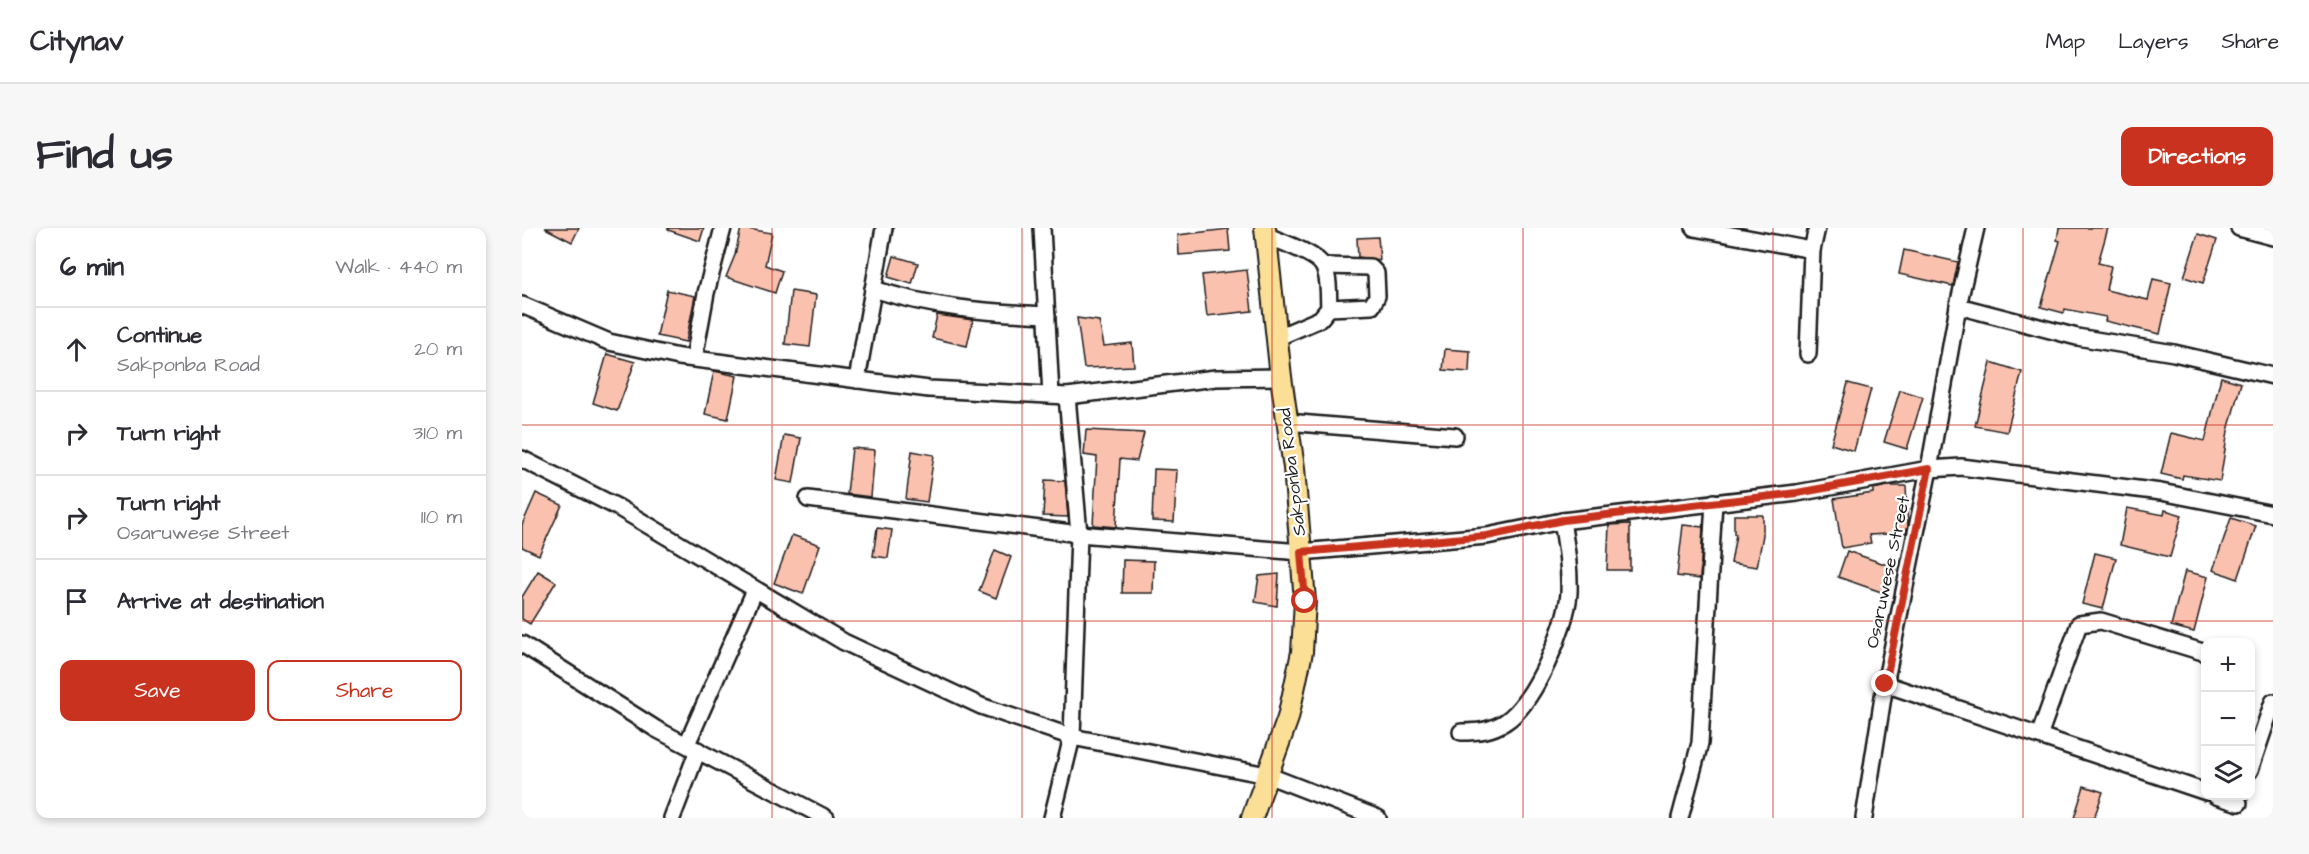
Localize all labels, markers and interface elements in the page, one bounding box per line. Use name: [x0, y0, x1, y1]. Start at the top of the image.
text: Citynav: [30, 22, 124, 61]
text: Map: [2045, 27, 2085, 56]
text: Layers: [2118, 27, 2188, 56]
text: Share: [2221, 27, 2279, 56]
text: Find us: [36, 127, 173, 185]
button: Directions: [2121, 127, 2273, 186]
text: 6 min: [60, 249, 124, 285]
text: Walk · 440 m: [335, 253, 462, 281]
text: Continue: [117, 320, 202, 351]
icon: ahead: [60, 333, 93, 366]
text: 20 m: [414, 335, 462, 363]
text: Sakponba Road: [117, 351, 260, 379]
street label: Sakponba Road: [1272, 407, 1312, 537]
icon: right: [60, 417, 93, 450]
text: Turn right: [117, 418, 220, 449]
text: 310 m: [413, 419, 462, 447]
text: Turn right: [117, 488, 220, 519]
street label: Osaruwese Street: [1860, 493, 1917, 650]
icon: right: [60, 501, 93, 534]
text: 110 m: [421, 503, 462, 531]
text: Osaruwese Street: [117, 519, 289, 547]
icon: arrive: [60, 585, 93, 618]
text: Arrive at destination: [117, 586, 324, 617]
route start: [1291, 587, 1317, 613]
map controls: [2201, 638, 2255, 800]
button: +: [2201, 638, 2255, 692]
button: Save: [60, 660, 255, 721]
button: Share: [267, 660, 462, 721]
route end: [1871, 670, 1897, 696]
button: −: [2201, 692, 2255, 746]
button: layers: [2201, 746, 2255, 800]

